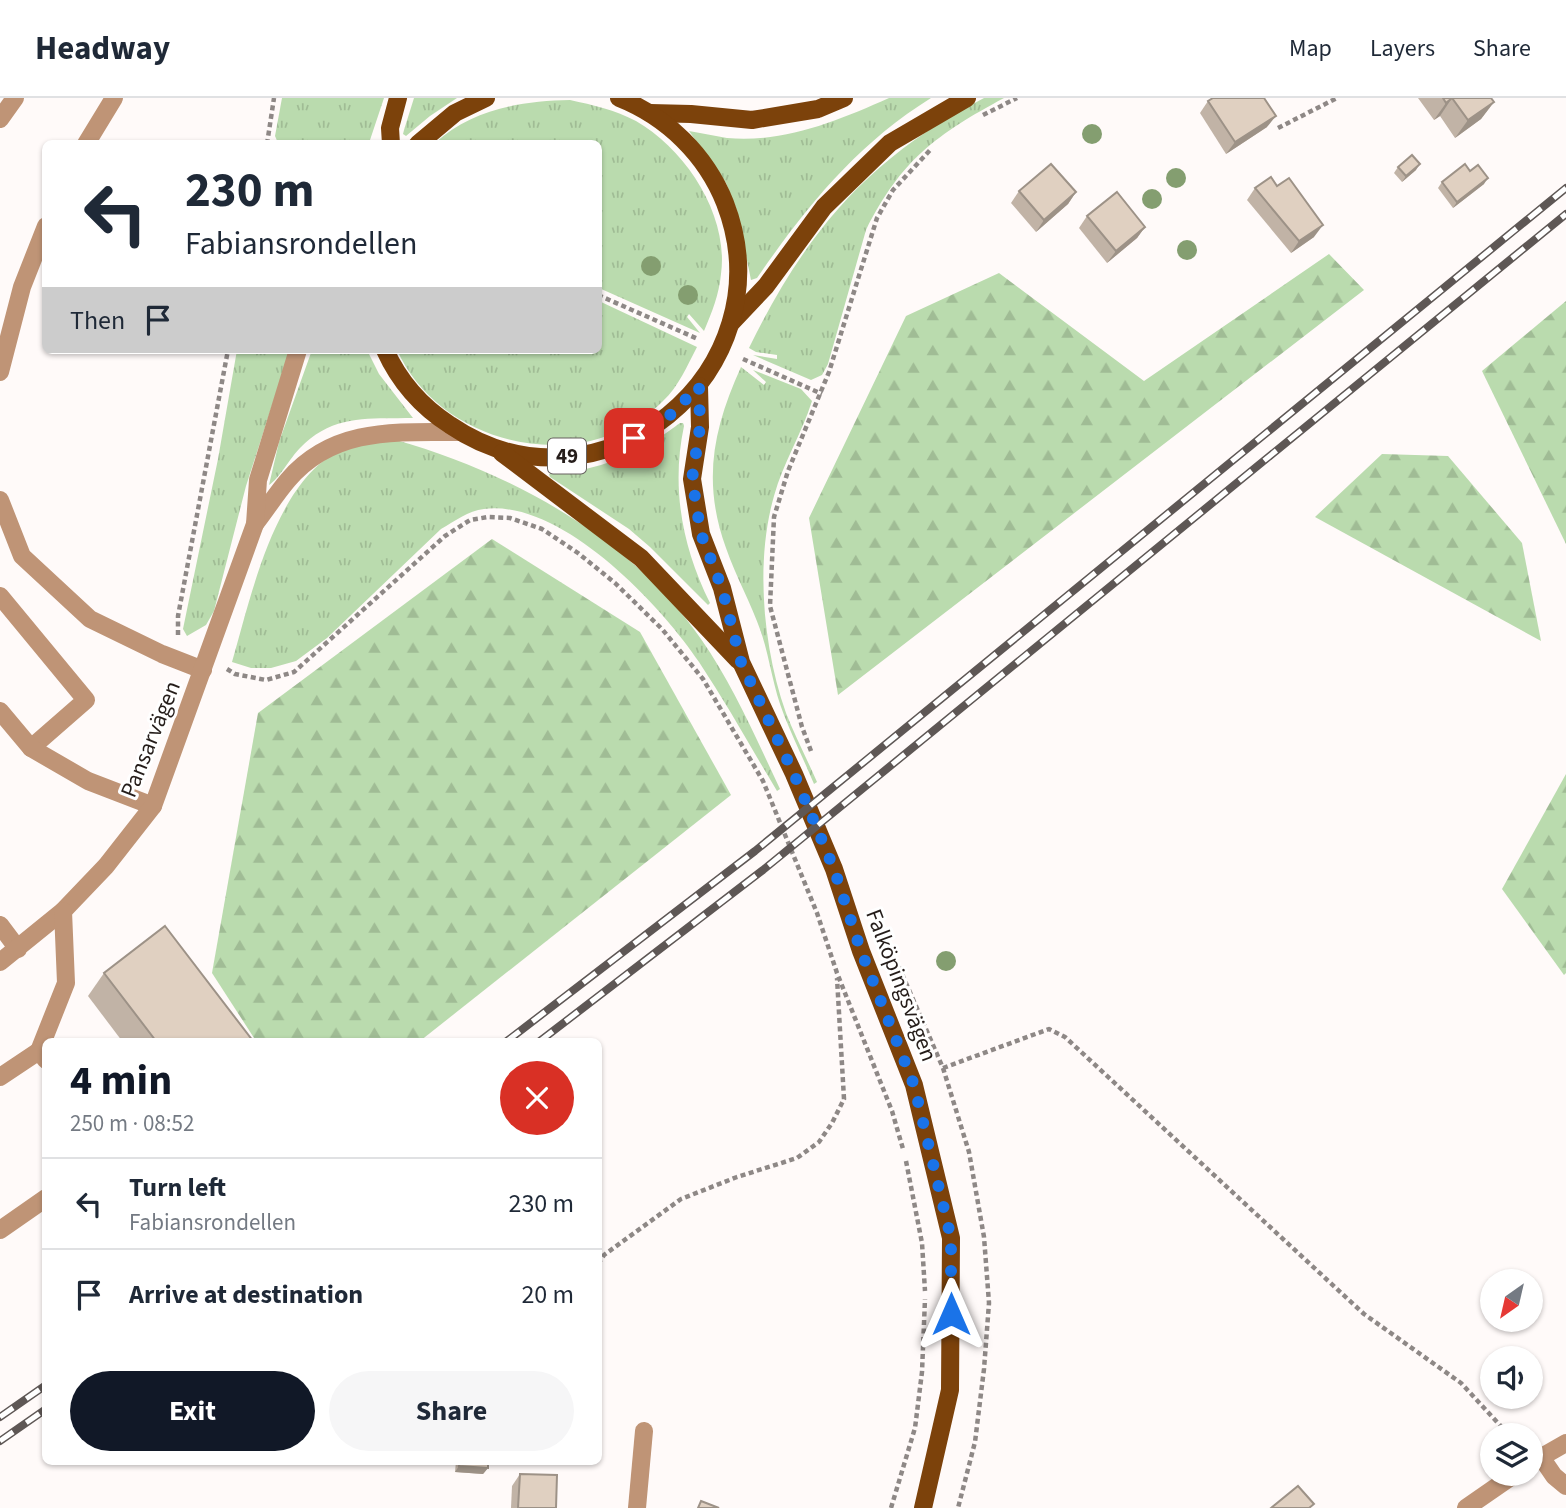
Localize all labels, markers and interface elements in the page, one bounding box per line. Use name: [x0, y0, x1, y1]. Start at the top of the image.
text: Headway: [35, 25, 170, 72]
text: Map: [1289, 31, 1332, 66]
text: Layers: [1370, 31, 1435, 66]
text: Share: [1473, 31, 1531, 66]
text: 230 m: [185, 156, 314, 226]
icon: left: [70, 168, 161, 259]
text: Fabiansrondellen: [185, 221, 417, 267]
icon: arrive: [139, 301, 177, 339]
text: Then: [70, 302, 125, 339]
pin: [604, 408, 664, 468]
icon: arrive: [615, 419, 653, 457]
road number: 49: [548, 438, 586, 474]
street label: Pansarvägen: [112, 676, 189, 802]
street label: Falköpingsvägen: [857, 904, 946, 1066]
text: 4 min: [70, 1051, 172, 1111]
button: close: [500, 1061, 574, 1135]
text: 250 m · 08:52: [70, 1107, 194, 1140]
text: Turn left: [129, 1169, 226, 1206]
icon: left: [70, 1185, 108, 1223]
text: 230 m: [508, 1185, 574, 1222]
text: Fabiansrondellen: [129, 1206, 296, 1239]
north arrow: [1480, 1269, 1544, 1332]
map controls: [1480, 1269, 1543, 1486]
icon: arrive: [70, 1276, 108, 1314]
text: Arrive at destination: [129, 1276, 363, 1313]
text: 20 m: [521, 1276, 574, 1313]
position arrow: [914, 1277, 988, 1351]
button: sound: [1480, 1346, 1543, 1409]
button: Exit: [70, 1371, 315, 1451]
button: Share: [329, 1371, 574, 1451]
button: layers: [1480, 1423, 1543, 1486]

